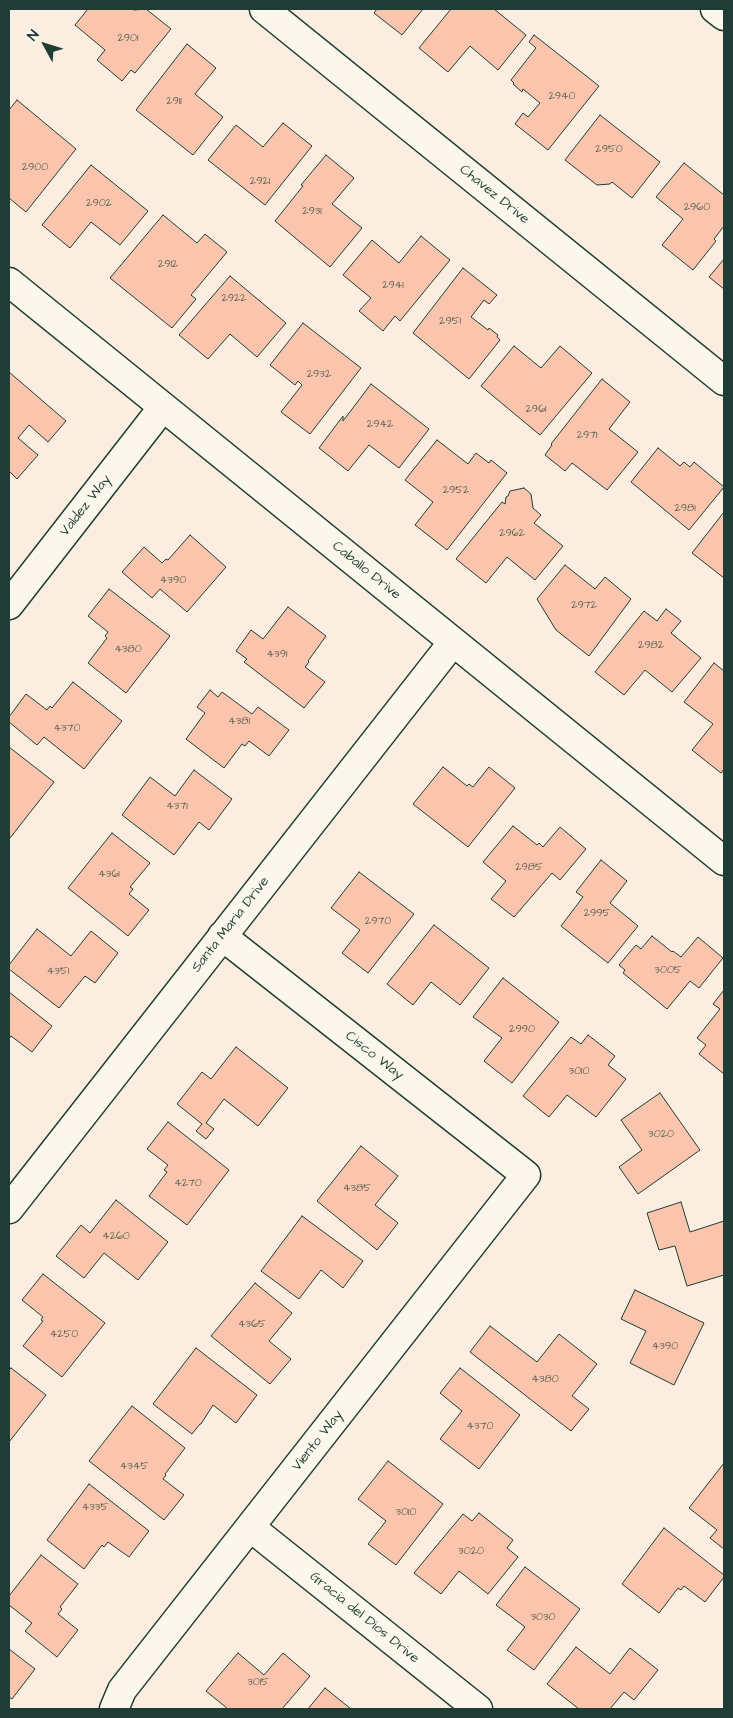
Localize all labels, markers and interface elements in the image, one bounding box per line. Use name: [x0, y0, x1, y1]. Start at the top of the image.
north arrow: [20, 20, 70, 70]
text: N: [23, 26, 44, 45]
house number: 2901: [118, 32, 138, 46]
house number: 2940: [549, 90, 575, 104]
house number: 2911: [166, 95, 182, 109]
house number: 2950: [595, 143, 623, 157]
house number: 2900: [22, 161, 48, 175]
street label: Chavez Drive: [456, 162, 532, 228]
house number: 2921: [250, 175, 270, 189]
house number: 2902: [86, 197, 112, 211]
house number: 2960: [684, 201, 710, 215]
house number: 2931: [302, 205, 322, 219]
house number: 2912: [158, 258, 178, 272]
house number: 2941: [382, 279, 404, 293]
house number: 2922: [221, 292, 247, 306]
house number: 2951: [439, 315, 461, 329]
house number: 2932: [307, 368, 331, 382]
house number: 2961: [526, 403, 546, 417]
house number: 2942: [367, 418, 393, 432]
house number: 2971: [577, 429, 597, 443]
street label: Valdez Way: [57, 472, 115, 540]
house number: 2952: [443, 484, 469, 498]
house number: 2981: [674, 502, 696, 516]
house number: 2962: [499, 527, 525, 541]
street label: Caballo Drive: [328, 538, 404, 604]
house number: 4390: [160, 574, 186, 588]
house number: 2972: [571, 599, 597, 613]
house number: 2982: [638, 639, 664, 653]
house number: 4380: [114, 643, 142, 657]
house number: 4391: [267, 648, 287, 662]
house number: 4381: [228, 715, 250, 729]
house number: 4370: [54, 722, 80, 736]
house number: 4371: [166, 800, 188, 814]
house number: 2985: [515, 861, 543, 875]
house number: 4361: [98, 868, 120, 882]
street label: Santa Maria Drive: [189, 874, 273, 976]
house number: 2995: [584, 907, 610, 921]
house number: 2970: [365, 915, 391, 929]
house number: 3005: [654, 964, 682, 978]
house number: 4351: [47, 965, 69, 979]
house number: 2990: [509, 1023, 535, 1037]
street label: Cisco Way: [341, 1028, 407, 1084]
house number: 3010: [569, 1065, 589, 1079]
house number: 3020: [648, 1128, 674, 1142]
house number: 4270: [174, 1177, 202, 1191]
house number: 4385: [343, 1182, 371, 1196]
house number: 4260: [102, 1230, 130, 1244]
house number: 4365: [238, 1318, 266, 1332]
house number: 4250: [50, 1328, 78, 1342]
house number: 4390: [652, 1340, 678, 1354]
house number: 4380: [531, 1373, 559, 1387]
street label: Viento Way: [289, 1407, 347, 1475]
house number: 4370: [467, 1420, 493, 1434]
house number: 4345: [120, 1460, 148, 1474]
house number: 4335: [82, 1501, 108, 1515]
house number: 3010: [396, 1506, 416, 1520]
house number: 3020: [458, 1545, 484, 1559]
street label: Gracia del Dios Drive: [306, 1569, 422, 1667]
house number: 3030: [530, 1611, 556, 1625]
house number: 3015: [247, 1676, 269, 1690]

